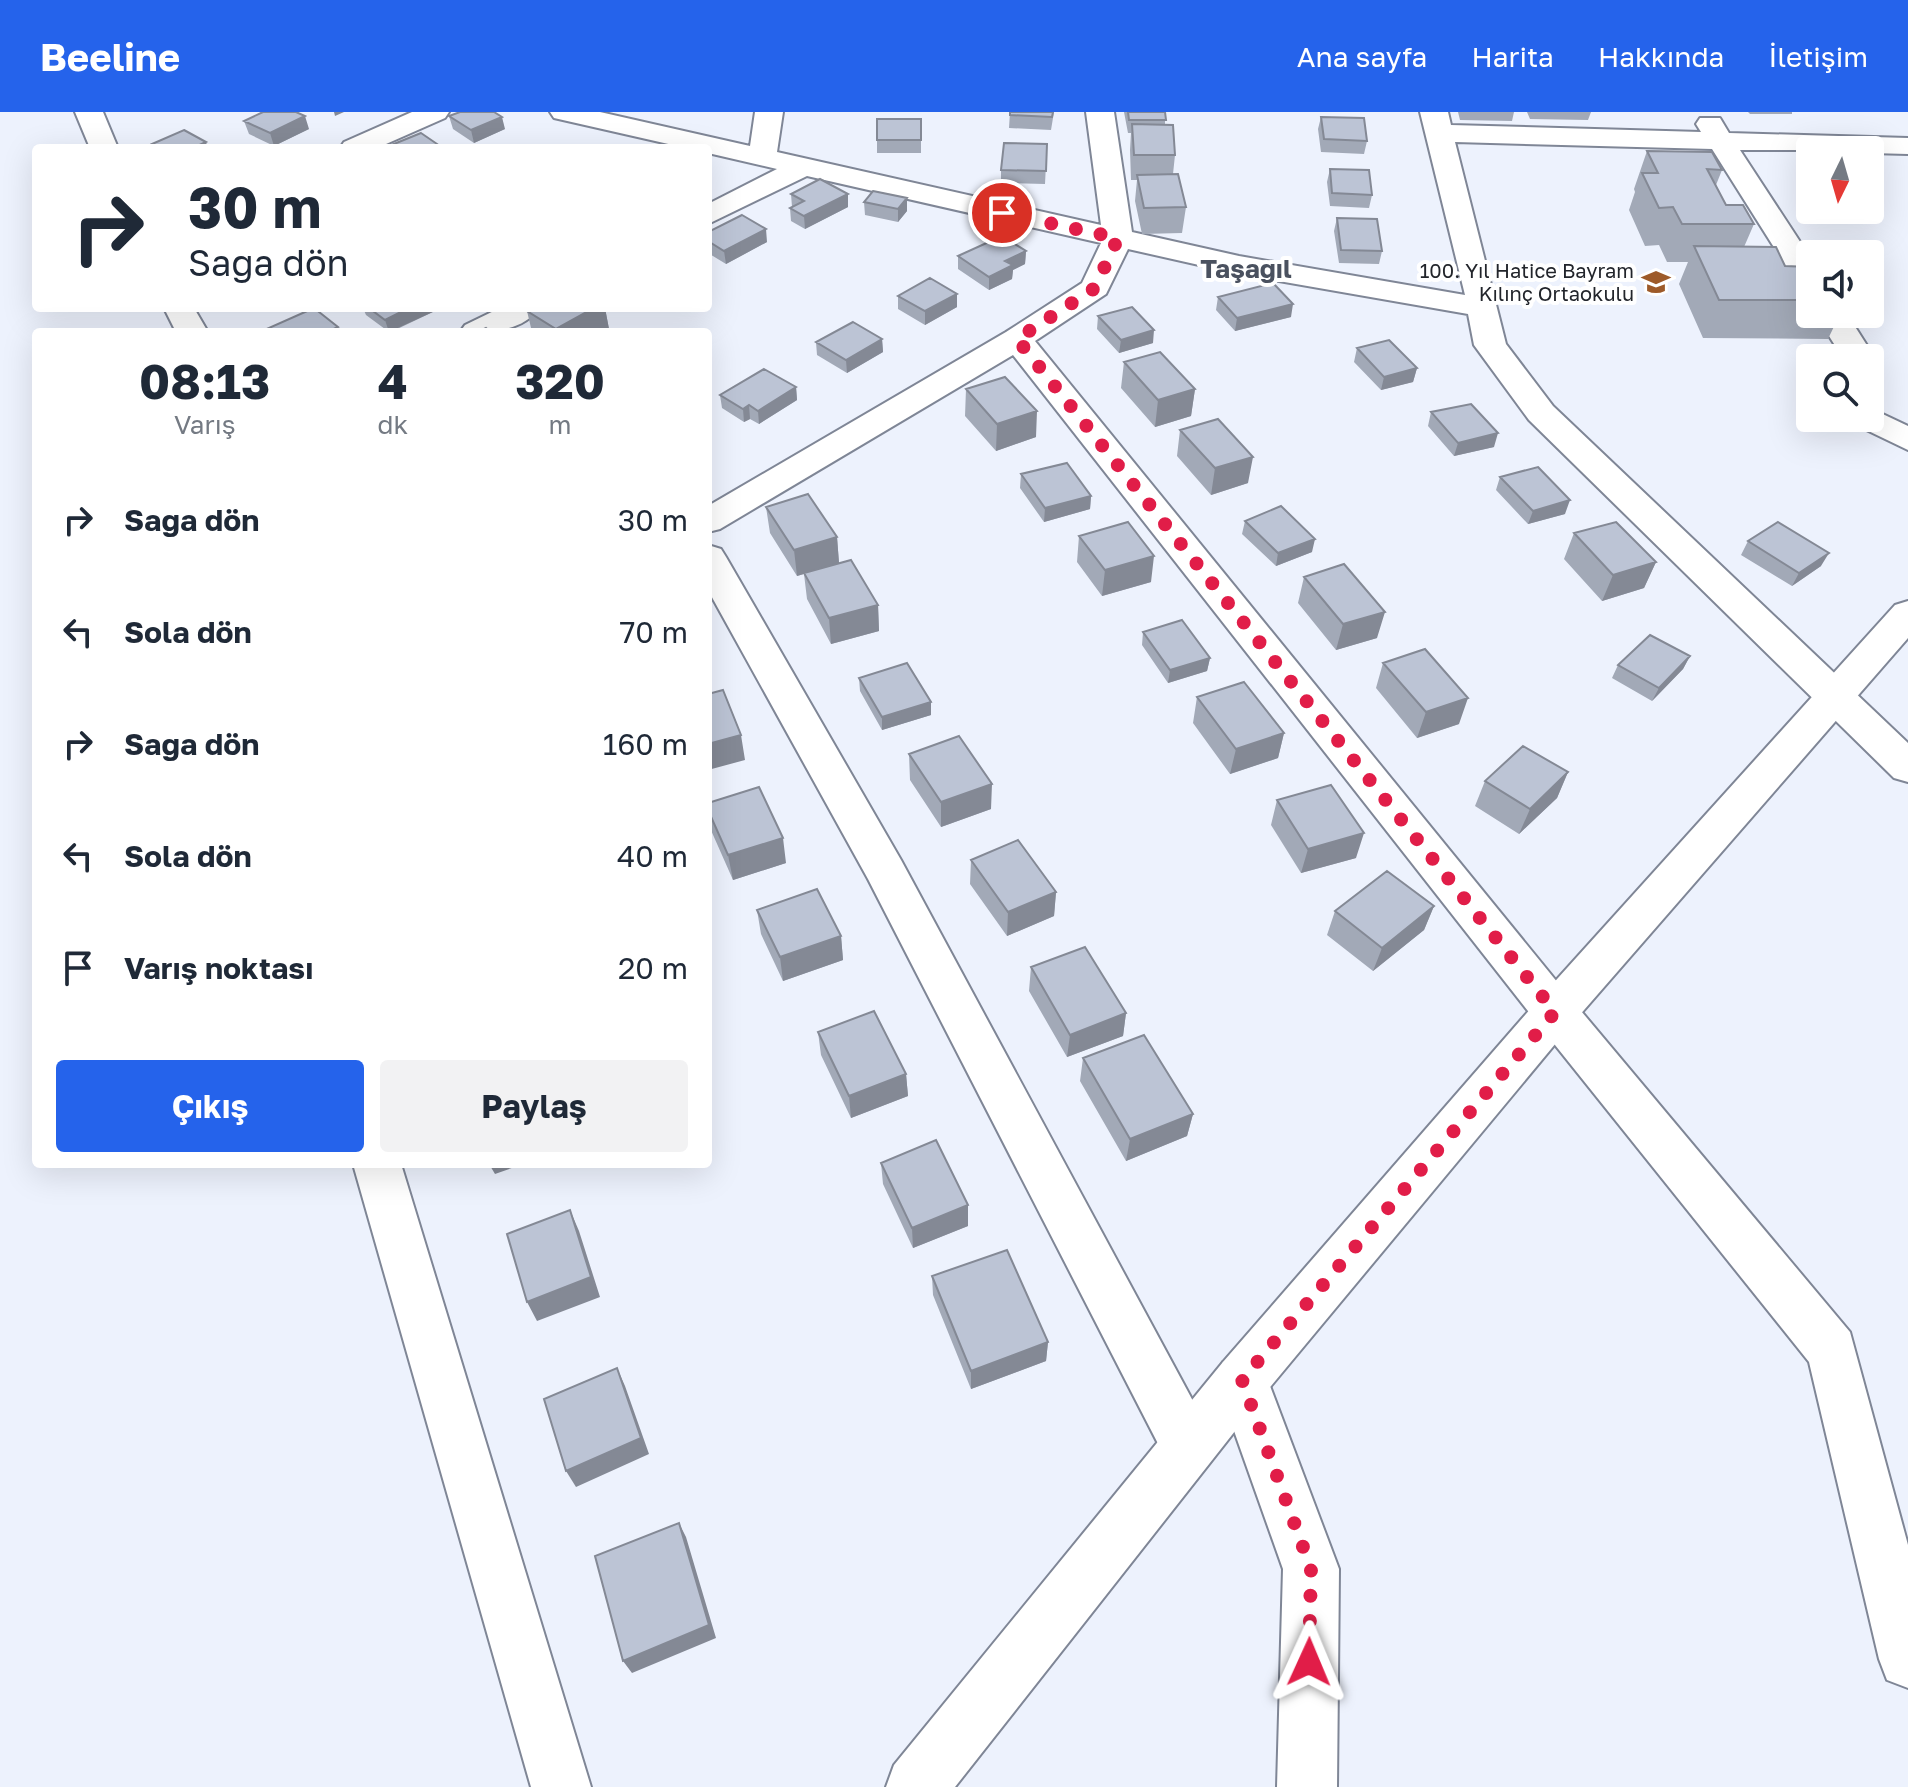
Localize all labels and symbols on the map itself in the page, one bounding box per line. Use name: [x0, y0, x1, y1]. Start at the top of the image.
north arrow: [1796, 136, 1884, 224]
pin: [968, 179, 1036, 247]
district label: Taşağıl: [1200, 253, 1292, 284]
place label: 100. Yıl Hatice Bayram Kılınç Ortaokulu: [1420, 258, 1634, 305]
school or university icon: 100. Yıl Hatice Bayram Kılınç Ortaokulu: [1641, 267, 1671, 297]
position arrow: [1267, 1620, 1351, 1704]

